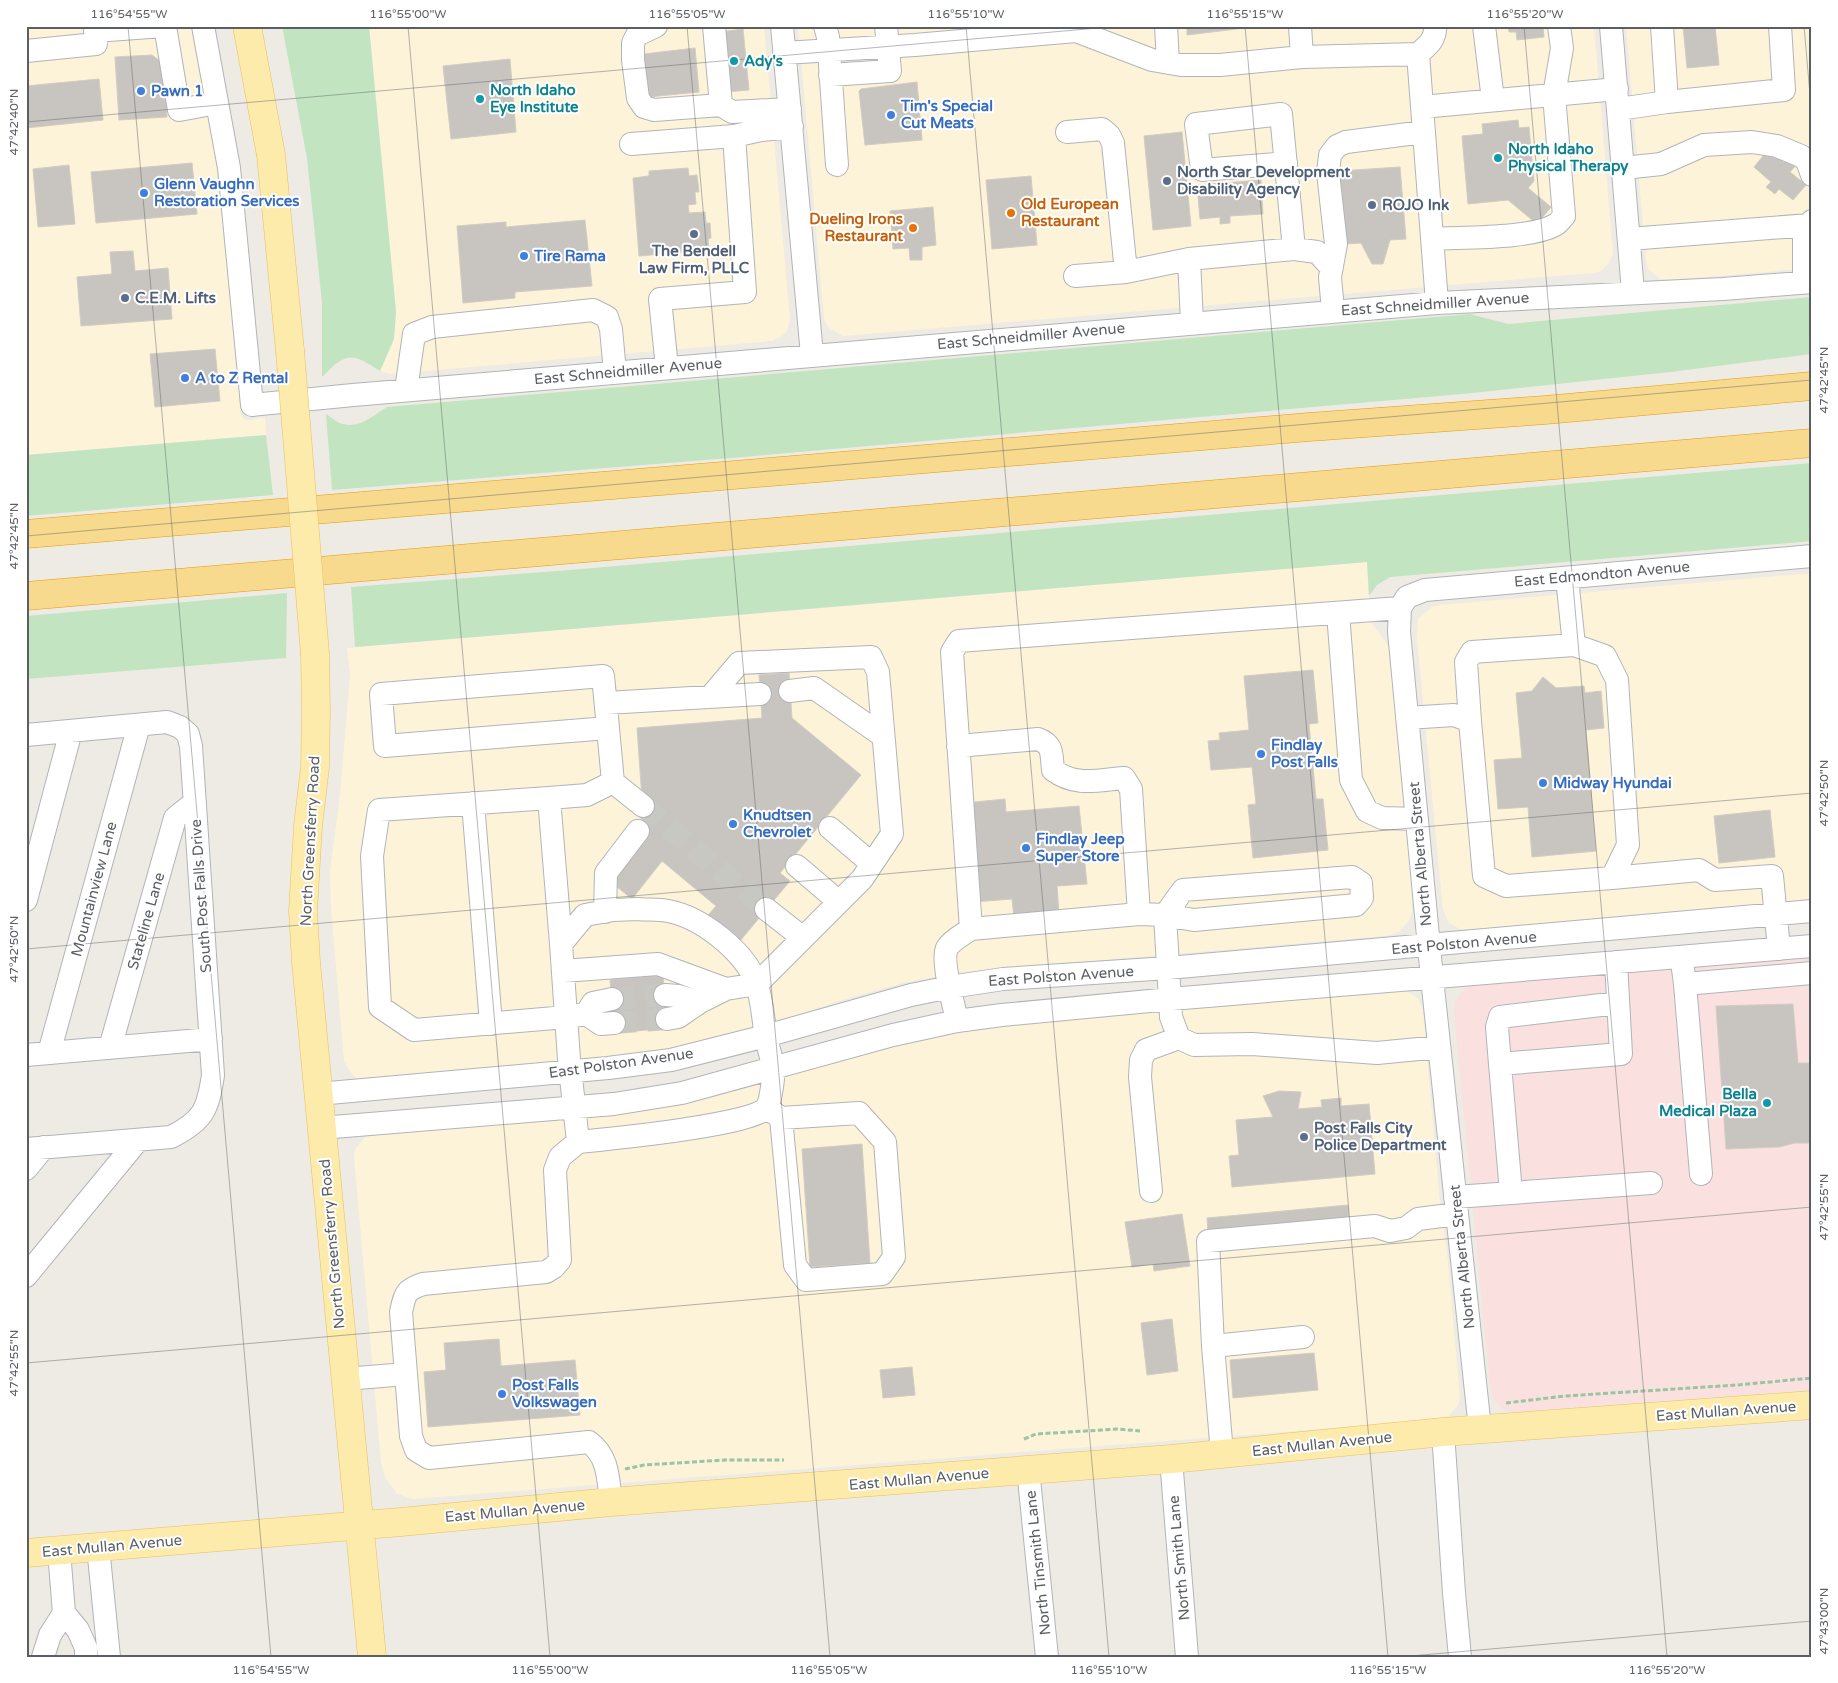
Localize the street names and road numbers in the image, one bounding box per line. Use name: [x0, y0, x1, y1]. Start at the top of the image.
street label: East Schneidmiller Avenue: [1340, 288, 1530, 320]
street label: East Schneidmiller Avenue: [936, 319, 1126, 353]
street label: East Schneidmiller Avenue: [533, 354, 723, 388]
street label: East Edmondton Avenue: [1513, 557, 1691, 591]
street label: North Greensferry Road: [297, 755, 323, 927]
street label: North Alberta Street: [1405, 781, 1435, 927]
street label: South Post Falls Drive: [187, 819, 215, 973]
street label: Mountainview Lane: [67, 820, 121, 958]
street label: Stateline Lane: [123, 870, 169, 972]
street label: East Polston Avenue: [1390, 928, 1538, 958]
street label: East Polston Avenue: [988, 962, 1134, 990]
street label: East Polston Avenue: [547, 1044, 695, 1082]
street label: North Greensferry Road: [316, 1158, 348, 1330]
street label: North Alberta Street: [1445, 1184, 1479, 1330]
street label: East Mullan Avenue: [1655, 1397, 1797, 1425]
street label: East Mullan Avenue: [1251, 1428, 1393, 1460]
street label: East Mullan Avenue: [848, 1464, 990, 1494]
street label: North Tinsmith Lane: [1021, 1490, 1055, 1636]
street label: North Smith Lane: [1165, 1495, 1193, 1621]
street label: East Mullan Avenue: [444, 1496, 586, 1526]
street label: East Mullan Avenue: [41, 1531, 183, 1561]

